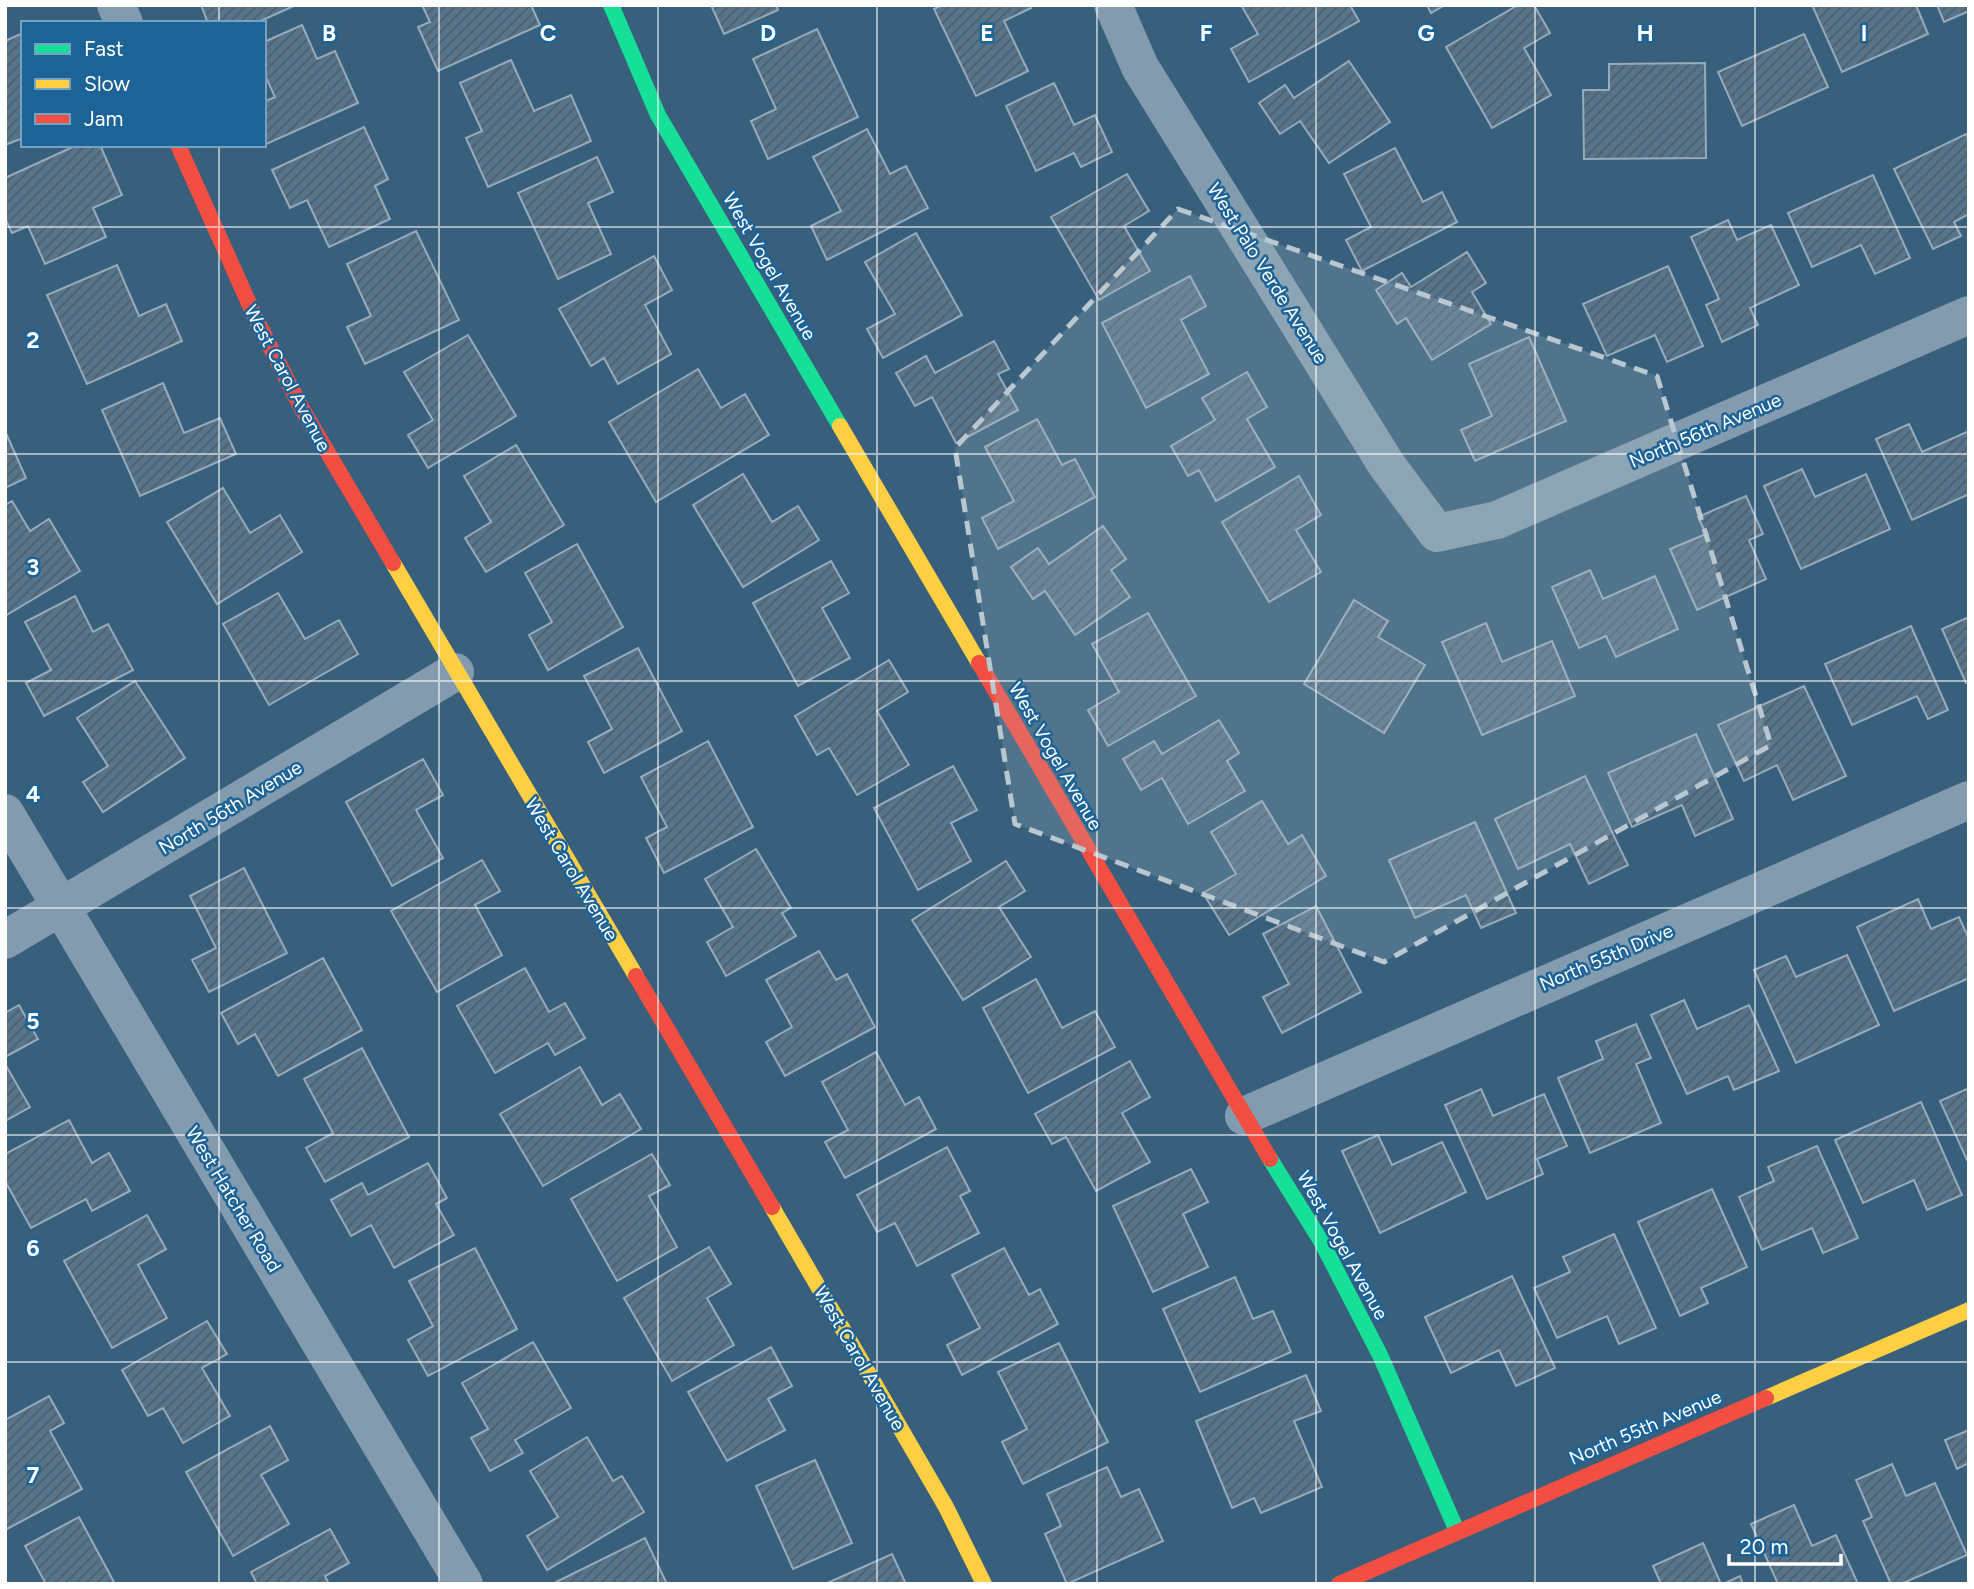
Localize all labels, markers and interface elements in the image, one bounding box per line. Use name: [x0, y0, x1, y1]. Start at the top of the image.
text: B: [322, 19, 336, 47]
text: C: [540, 19, 557, 47]
text: D: [760, 19, 776, 47]
text: E: [980, 19, 994, 47]
text: F: [1200, 19, 1213, 47]
text: G: [1417, 19, 1435, 47]
text: H: [1636, 19, 1654, 47]
text: I: [1861, 19, 1867, 47]
legend: [21, 21, 266, 147]
text: Fast: [84, 36, 124, 61]
text: Slow: [84, 71, 130, 96]
text: Jam: [84, 106, 123, 131]
street label: West Palo Verde Avenue: [1203, 179, 1333, 368]
street label: West Vogel Avenue: [718, 188, 821, 344]
street label: West Carol Avenue: [239, 301, 336, 455]
text: 2: [26, 326, 40, 354]
street label: North 56th Avenue: [1626, 388, 1785, 473]
text: 3: [27, 553, 39, 581]
street label: West Vogel Avenue: [1004, 678, 1107, 834]
street label: North 56th Avenue: [154, 756, 306, 859]
text: 4: [26, 780, 40, 808]
street label: West Carol Avenue: [520, 794, 623, 945]
street label: North 55th Drive: [1536, 919, 1676, 996]
text: 5: [26, 1007, 40, 1035]
street label: West Hatcher Road: [181, 1122, 286, 1276]
street label: West Vogel Avenue: [1292, 1167, 1393, 1324]
text: 6: [26, 1234, 40, 1262]
street label: West Carol Avenue: [809, 1282, 910, 1434]
street label: North 55th Avenue: [1566, 1385, 1725, 1470]
text: 7: [27, 1461, 40, 1489]
scale bar: [1729, 1522, 1841, 1566]
text: 20 m: [1740, 1534, 1788, 1559]

